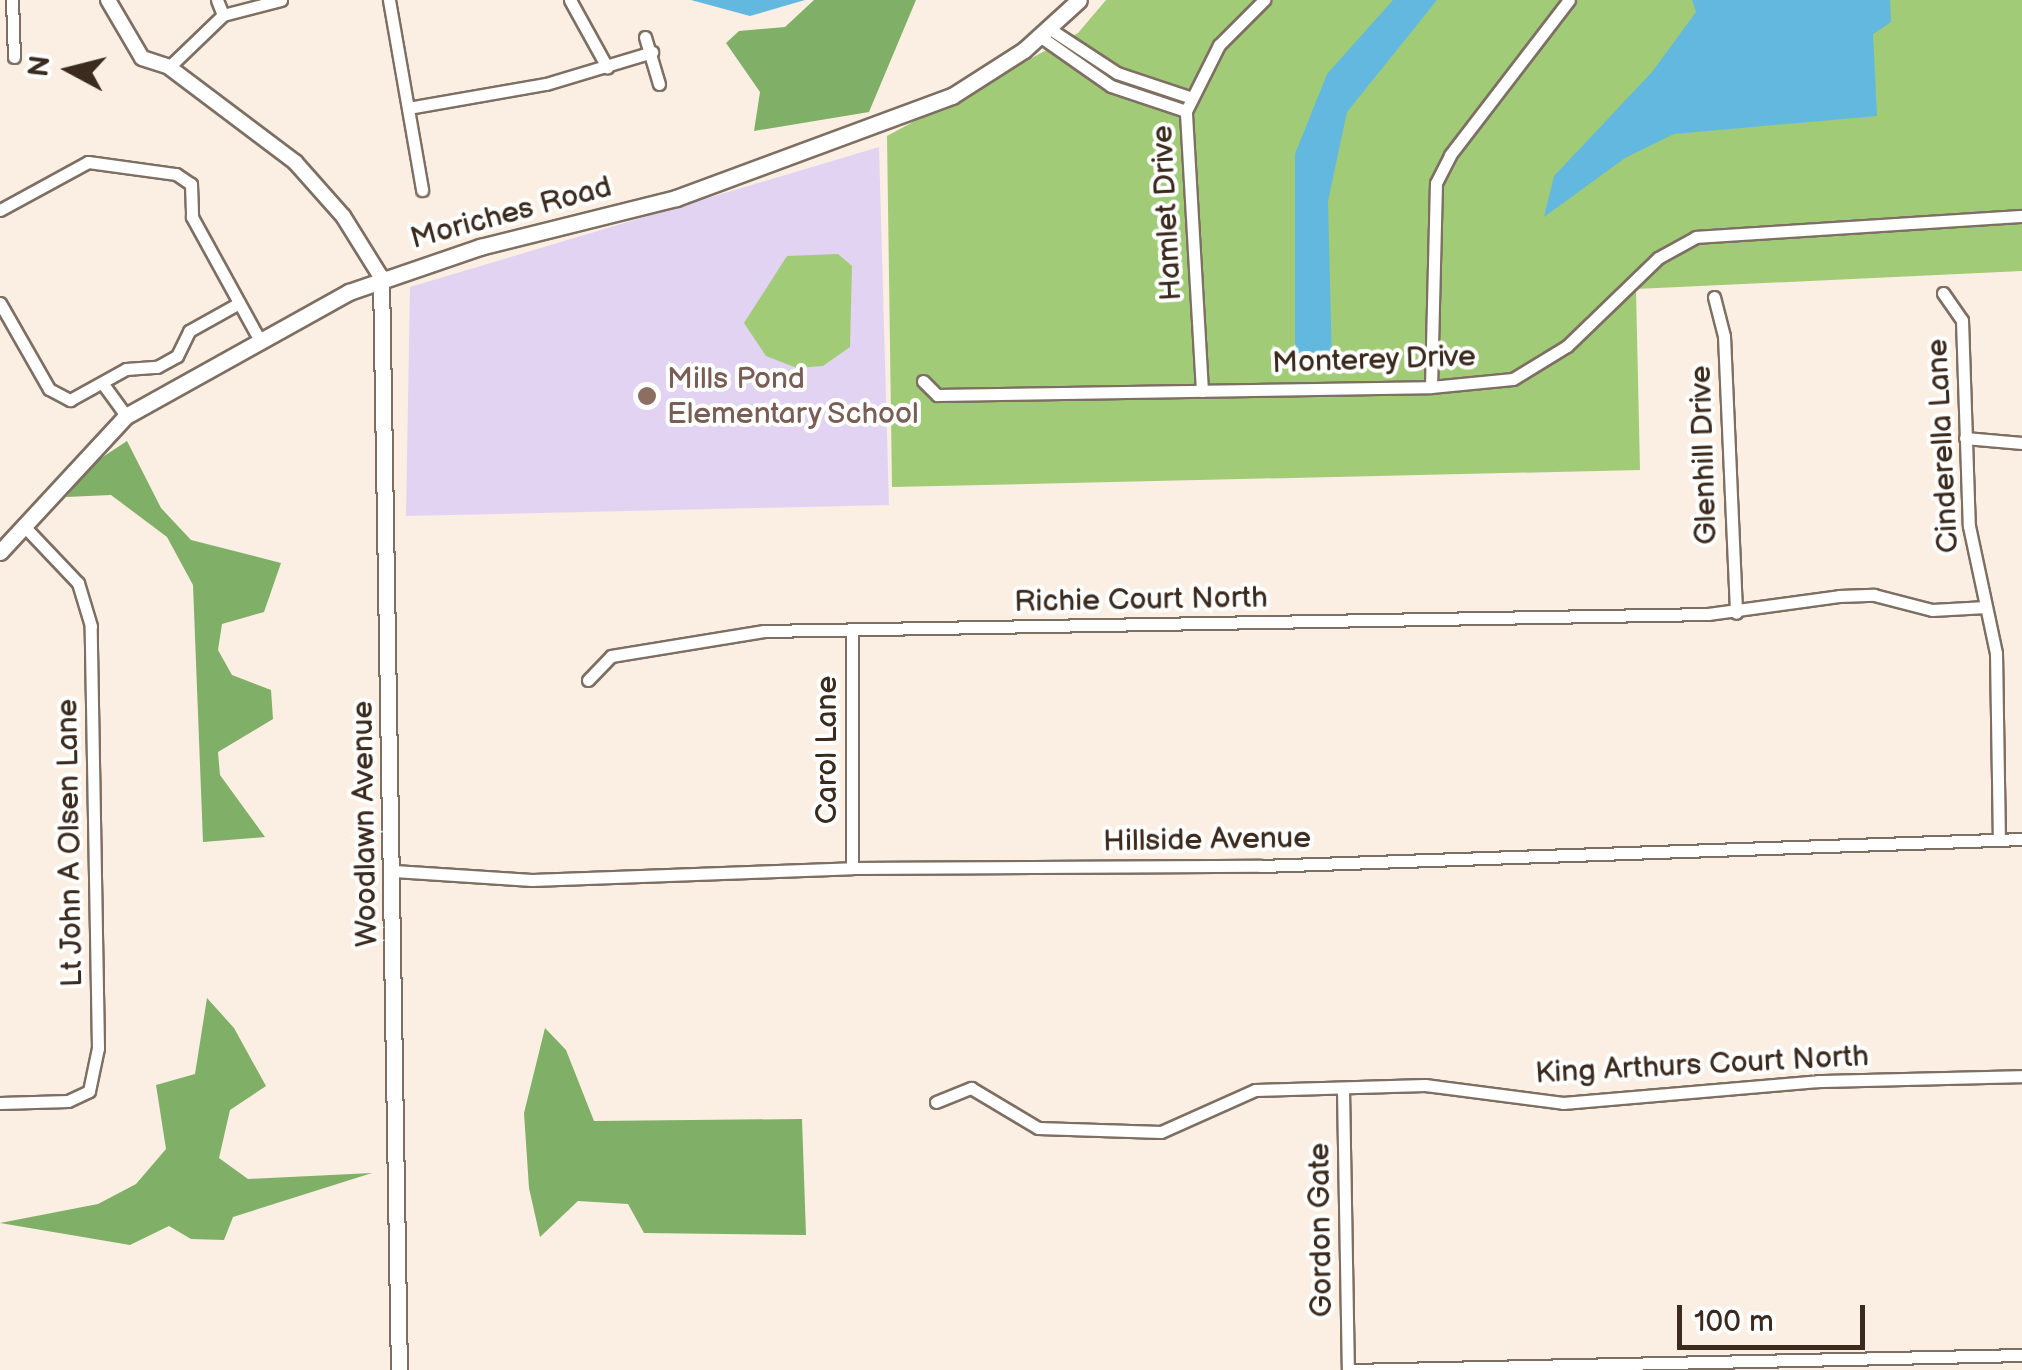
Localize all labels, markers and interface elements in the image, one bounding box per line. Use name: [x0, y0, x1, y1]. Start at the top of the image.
north arrow: [20, 20, 120, 120]
text: N: [22, 54, 57, 79]
street label: Hamlet Drive: [1144, 124, 1190, 302]
street label: Moriches Road: [407, 169, 615, 257]
street label: Monterey Drive: [1271, 338, 1477, 382]
street label: Cinderella Lane: [1919, 338, 1967, 554]
place label: Mills Pond Elementary School: [667, 361, 921, 432]
street label: Glenhill Drive: [1683, 365, 1725, 545]
marker: Mills Pond Elementary School: [636, 385, 658, 407]
street label: Richie Court North: [1014, 580, 1268, 620]
street label: Carol Lane: [809, 676, 845, 824]
street label: Lt John A Olsen Lane: [49, 698, 91, 988]
street label: Woodlawn Avenue: [345, 701, 385, 947]
street label: Hillside Avenue: [1103, 820, 1311, 860]
street label: King Arthurs Court North: [1534, 1038, 1870, 1092]
street label: Gordon Gate: [1301, 1142, 1341, 1318]
scale bar: [1682, 1285, 1870, 1347]
text: 100 m: [1694, 1304, 1774, 1340]

